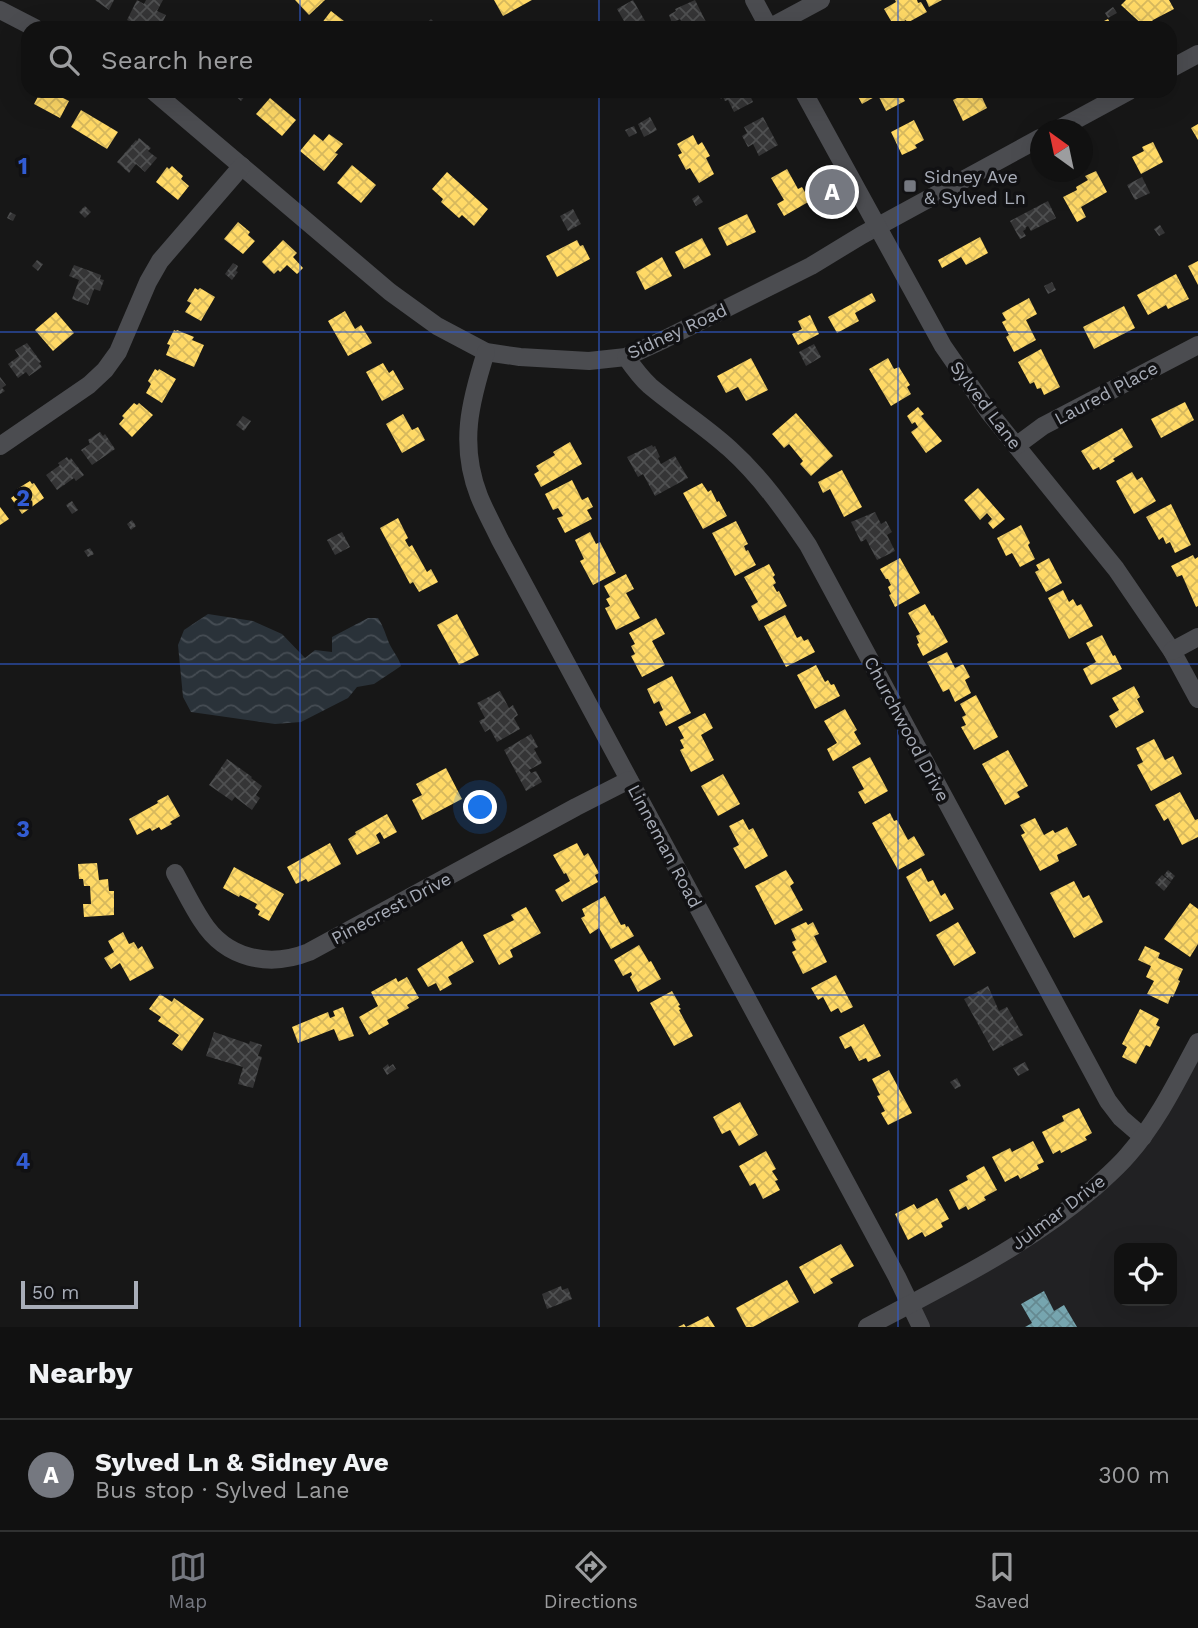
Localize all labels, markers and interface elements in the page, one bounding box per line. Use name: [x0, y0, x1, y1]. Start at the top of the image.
search box: [21, 21, 1177, 98]
icon: search: [45, 41, 83, 79]
text: Search here: [101, 45, 253, 75]
north arrow: [1030, 119, 1093, 182]
text: 1: [18, 153, 28, 180]
pin: A: [809, 166, 855, 218]
place label: Sidney Ave & Sylved Ln: [924, 166, 1026, 208]
marker: Sidney Ave & Sylved Ln: [902, 178, 918, 194]
street label: Sidney Road: [624, 299, 730, 363]
street label: Sylved Lane: [946, 357, 1026, 453]
street label: Laured Place: [1051, 357, 1161, 429]
text: 2: [16, 485, 30, 512]
street label: Churchwood Drive: [860, 653, 954, 805]
street label: Linneman Road: [624, 781, 706, 911]
your location: [463, 790, 497, 824]
text: 3: [16, 816, 30, 843]
street label: Pinecrest Drive: [327, 868, 455, 948]
text: 4: [16, 1148, 31, 1175]
street label: Julmar Drive: [1007, 1170, 1109, 1254]
map controls: [1114, 1243, 1177, 1306]
button: locate: [1114, 1243, 1177, 1306]
scale bar: [21, 1278, 138, 1310]
text: 50 m: [32, 1281, 79, 1304]
text: Nearby: [28, 1355, 133, 1390]
text: Sylved Ln & Sidney Ave: [95, 1447, 389, 1477]
text: A: [43, 1462, 59, 1489]
text: 300 m: [1098, 1462, 1170, 1489]
text: Bus stop · Sylved Lane: [95, 1477, 349, 1504]
tab: Map: [168, 1548, 207, 1613]
tab: Directions: [544, 1548, 638, 1613]
tab: Saved: [974, 1548, 1030, 1613]

